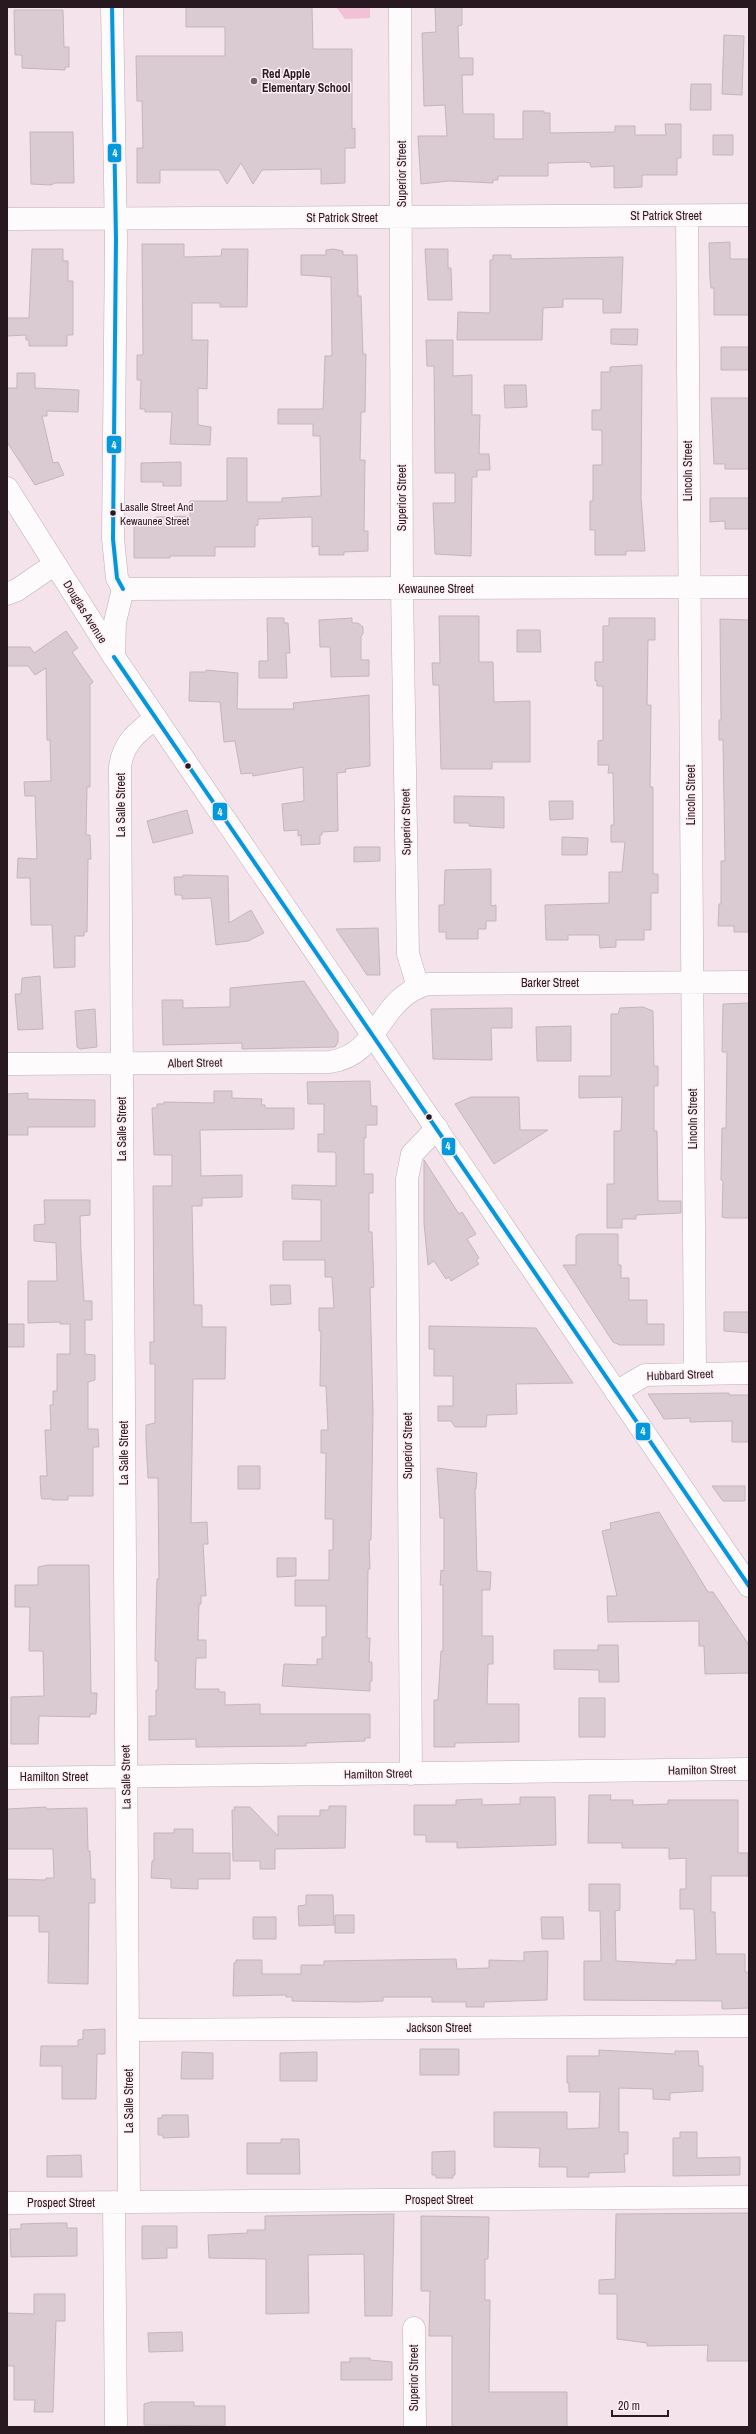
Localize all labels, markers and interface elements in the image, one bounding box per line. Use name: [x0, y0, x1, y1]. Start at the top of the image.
place label: Red Apple Elementary School: [262, 66, 351, 96]
marker: Red Apple Elementary School: [249, 76, 259, 86]
street label: Superior Street: [394, 140, 410, 207]
line badge: 4: [107, 143, 122, 163]
text: 4: [112, 146, 118, 160]
street label: St Patrick Street: [630, 208, 702, 224]
street label: St Patrick Street: [306, 210, 378, 226]
line badge: 4: [106, 435, 122, 454]
text: 4: [111, 438, 117, 452]
street label: Lincoln Street: [680, 440, 696, 501]
street label: Superior Street: [394, 464, 410, 531]
place label: Lasalle Street And Kewaunee Street: [120, 500, 193, 528]
marker: Lasalle Street And Kewaunee Street: [108, 508, 118, 518]
street label: Douglas Avenue: [59, 577, 111, 647]
street label: Kewaunee Street: [398, 581, 474, 597]
unlabelled marker: [183, 761, 193, 771]
street label: Lincoln Street: [683, 764, 699, 825]
street label: La Salle Street: [113, 772, 129, 837]
street label: Superior Street: [397, 788, 415, 856]
line badge: 4: [212, 802, 228, 821]
text: 4: [217, 805, 223, 819]
street label: Barker Street: [521, 975, 579, 991]
street label: Albert Street: [167, 1055, 223, 1071]
street label: Lincoln Street: [685, 1088, 701, 1149]
street label: La Salle Street: [114, 1096, 130, 1161]
unlabelled marker: [424, 1112, 434, 1122]
line badge: 4: [441, 1137, 456, 1156]
text: 4: [445, 1139, 451, 1153]
street label: Hubbard Street: [646, 1366, 714, 1384]
street label: Superior Street: [400, 1412, 416, 1479]
street label: La Salle Street: [116, 1420, 132, 1485]
line badge: 4: [635, 1422, 651, 1441]
text: 4: [640, 1424, 646, 1438]
street label: La Salle Street: [117, 1744, 135, 1809]
street label: Hamilton Street: [668, 1761, 737, 1779]
street label: Hamilton Street: [344, 1765, 413, 1783]
street label: Hamilton Street: [20, 1769, 88, 1785]
street label: Jackson Street: [406, 2020, 472, 2036]
street label: La Salle Street: [121, 2068, 137, 2133]
street label: Prospect Street: [405, 2192, 473, 2208]
street label: Prospect Street: [27, 2195, 95, 2211]
street label: Superior Street: [406, 2344, 422, 2411]
scale bar: [612, 2392, 668, 2418]
text: 20 m: [618, 2398, 640, 2414]

